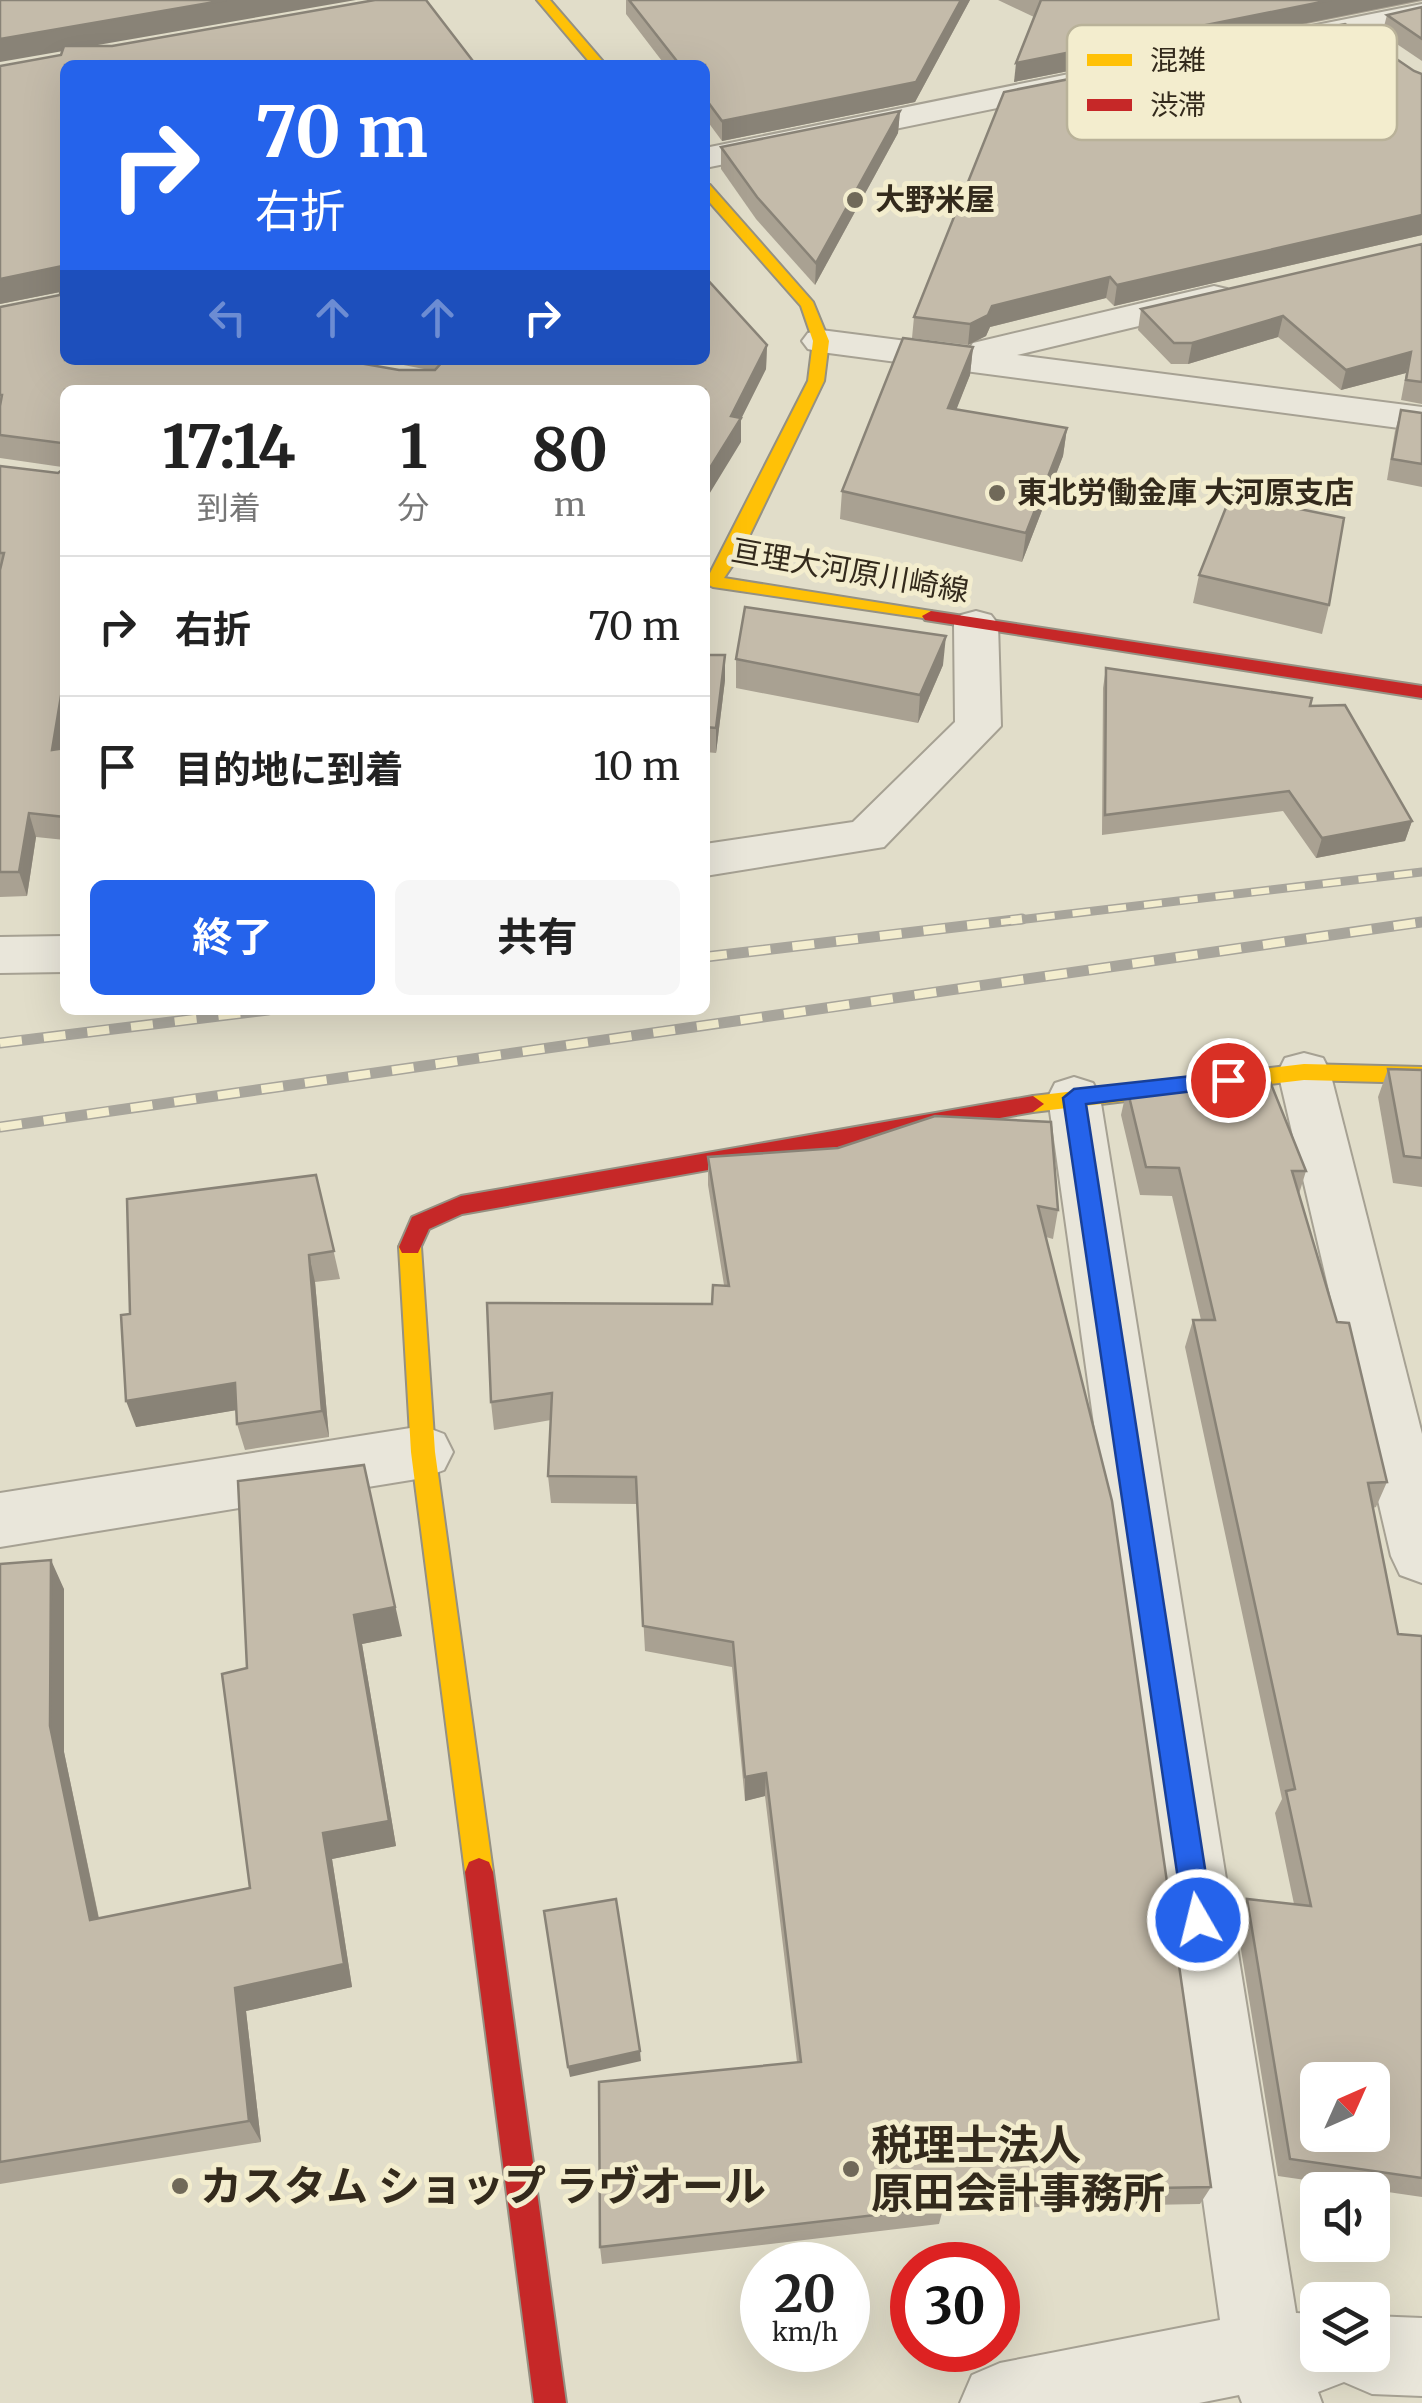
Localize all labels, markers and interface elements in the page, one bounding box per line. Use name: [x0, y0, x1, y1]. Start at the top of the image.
legend: [1067, 25, 1397, 140]
text: 混雑: [1150, 42, 1206, 78]
text: 渋滞: [1150, 87, 1206, 123]
text: 70 m: [255, 88, 428, 176]
icon: right: [90, 100, 220, 230]
place label: 大野米屋: [875, 180, 995, 218]
text: 右折: [255, 183, 345, 239]
marker: 大野米屋: [844, 189, 866, 211]
icon: left: [200, 290, 255, 345]
icon: ahead: [305, 290, 360, 345]
icon: ahead: [410, 290, 465, 345]
icon: right: [515, 290, 570, 345]
text: 17:14: [162, 409, 296, 484]
text: 1: [400, 409, 427, 484]
text: 80: [531, 412, 608, 487]
place label: 東北労働金庫 大河原支店: [1017, 473, 1354, 511]
marker: 東北労働金庫 大河原支店: [986, 482, 1008, 504]
text: m: [554, 485, 586, 525]
text: 到着: [197, 488, 261, 528]
text: 分: [398, 488, 430, 528]
street label: 亘理大河原川崎線: [729, 530, 972, 610]
icon: right: [90, 599, 145, 654]
text: 70 m: [588, 603, 680, 650]
text: 右折: [175, 606, 251, 653]
icon: arrive: [90, 739, 145, 794]
text: 10 m: [593, 743, 680, 790]
text: 目的地に到着: [175, 746, 403, 793]
button: 終了: [90, 880, 375, 995]
button: 共有: [395, 880, 680, 995]
pin: [1186, 1038, 1271, 1123]
icon: arrive: [1201, 1053, 1256, 1108]
position arrow: [1146, 1868, 1250, 1972]
north arrow: [1300, 2062, 1390, 2152]
map controls: [1300, 2062, 1390, 2372]
place label: 税理士法人 原田会計事務所: [871, 2119, 1165, 2219]
marker: 税理士法人 原田会計事務所: [840, 2158, 862, 2180]
place label: カスタム ショップ ラヴオール: [200, 2160, 766, 2212]
button: sound: [1300, 2172, 1390, 2262]
marker: カスタム ショップ ラヴオール: [169, 2175, 191, 2197]
speed limit sign: 30: [890, 2242, 1020, 2372]
text: 20: [774, 2263, 836, 2326]
button: layers: [1300, 2282, 1390, 2372]
text: km/h: [772, 2316, 838, 2348]

